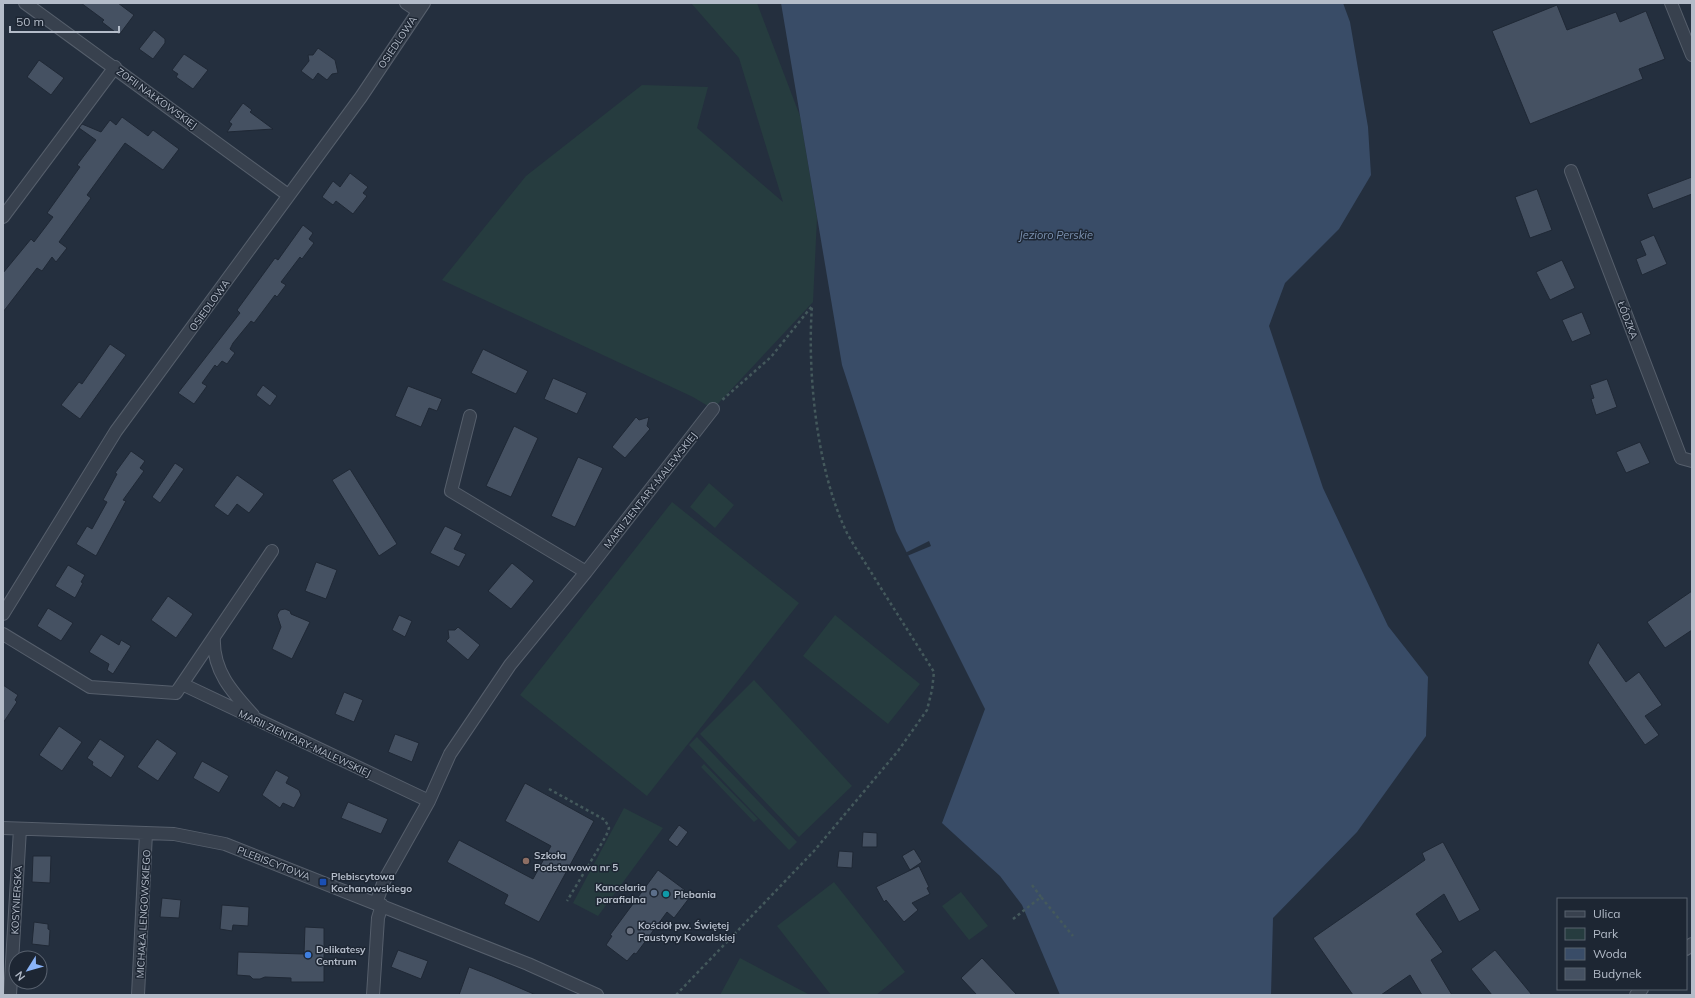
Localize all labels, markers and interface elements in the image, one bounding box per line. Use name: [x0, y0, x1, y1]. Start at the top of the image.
scale bar: [10, 8, 119, 34]
street label: OSIEDLOWA: [375, 13, 420, 71]
text: 50 m: [16, 14, 44, 29]
street label: ZOFII NAŁKOWSKIEJ: [114, 65, 199, 132]
water label: Jezioro Perskie: [1018, 228, 1093, 242]
street label: OSIEDLOWA: [186, 276, 233, 334]
street label: ŁÓDZKA: [1614, 298, 1641, 342]
street label: MARII ZIENTARY-MALEWSKIEJ: [601, 429, 700, 551]
street label: MARII ZIENTARY-MALEWSKIEJ: [237, 707, 373, 780]
street label: PLEBISCYTOWA: [235, 844, 313, 884]
street label: MICHAŁA LENGOWSKIEGO: [134, 849, 153, 979]
place label: Szkoła Podstawowa nr 5: [534, 849, 618, 874]
marker: Szkoła Podstawowa nr 5: [521, 856, 531, 866]
street label: KOSYNIERSKA: [8, 865, 25, 935]
place label: Plebiscytowa Kochanowskiego: [331, 870, 412, 895]
marker: Plebiscytowa Kochanowskiego: [318, 877, 328, 887]
place label: Kancelaria parafialna: [595, 881, 646, 906]
marker: Kancelaria parafialna: [649, 888, 659, 898]
place label: Plebania: [674, 888, 716, 901]
marker: Plebania: [661, 889, 671, 899]
legend: [1557, 898, 1687, 990]
text: Ulica: [1593, 906, 1621, 921]
place label: Kościół pw. Świętej Faustyny Kowalskiej: [638, 919, 736, 944]
marker: Kościół pw. Świętej Faustyny Kowalskiej: [625, 926, 635, 936]
text: Park: [1593, 926, 1619, 941]
place label: Delikatesy Centrum: [316, 943, 366, 968]
text: Woda: [1593, 946, 1627, 961]
north arrow: [8, 950, 48, 990]
marker: Delikatesy Centrum: [303, 950, 313, 960]
text: Budynek: [1593, 966, 1642, 981]
text: N: [12, 968, 28, 984]

